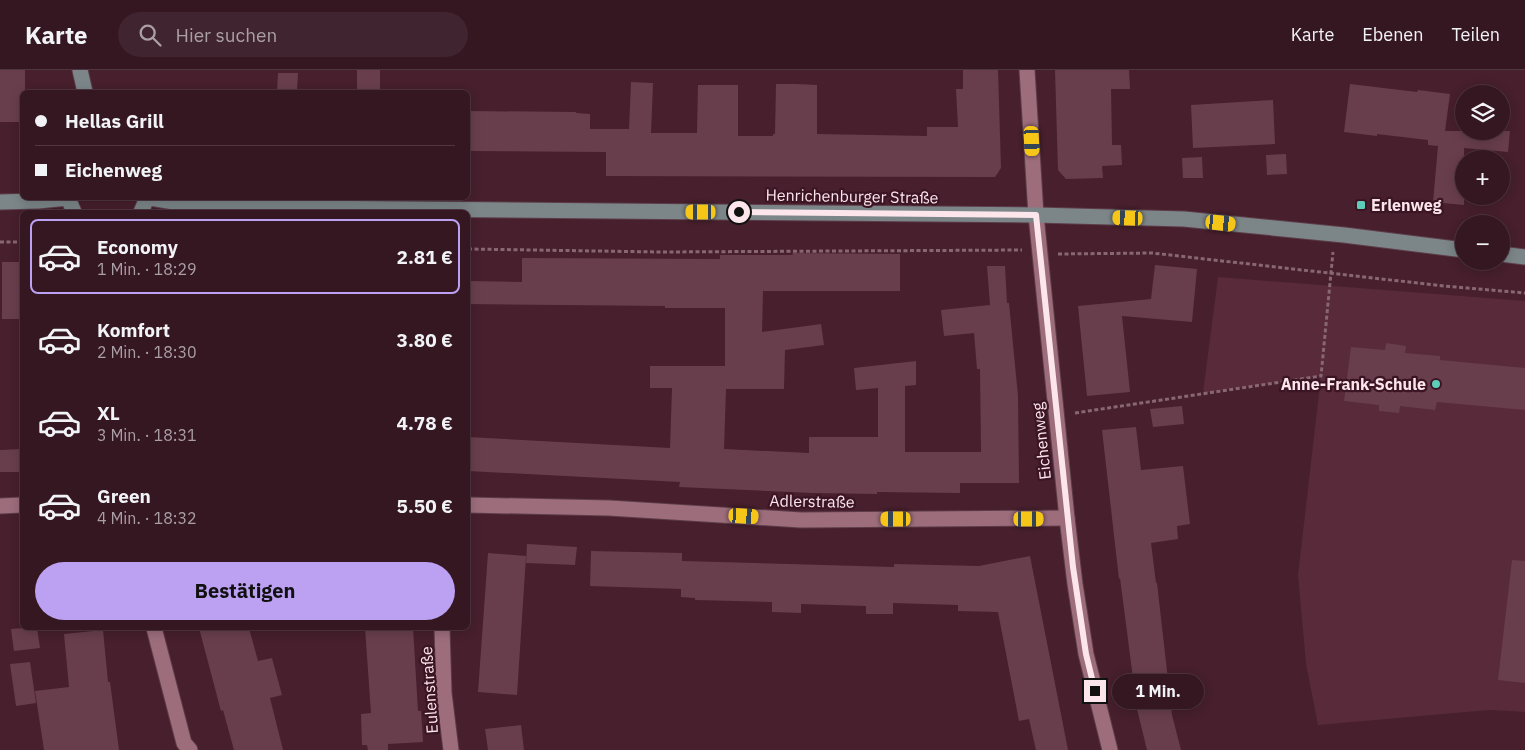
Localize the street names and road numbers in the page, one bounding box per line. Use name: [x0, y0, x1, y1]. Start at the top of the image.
street label: Henrichenburger Straße: [765, 184, 939, 208]
street label: Eichenweg: [1027, 401, 1055, 481]
street label: Adlerstraße: [769, 490, 855, 512]
street label: Eulenstraße: [416, 646, 442, 734]

